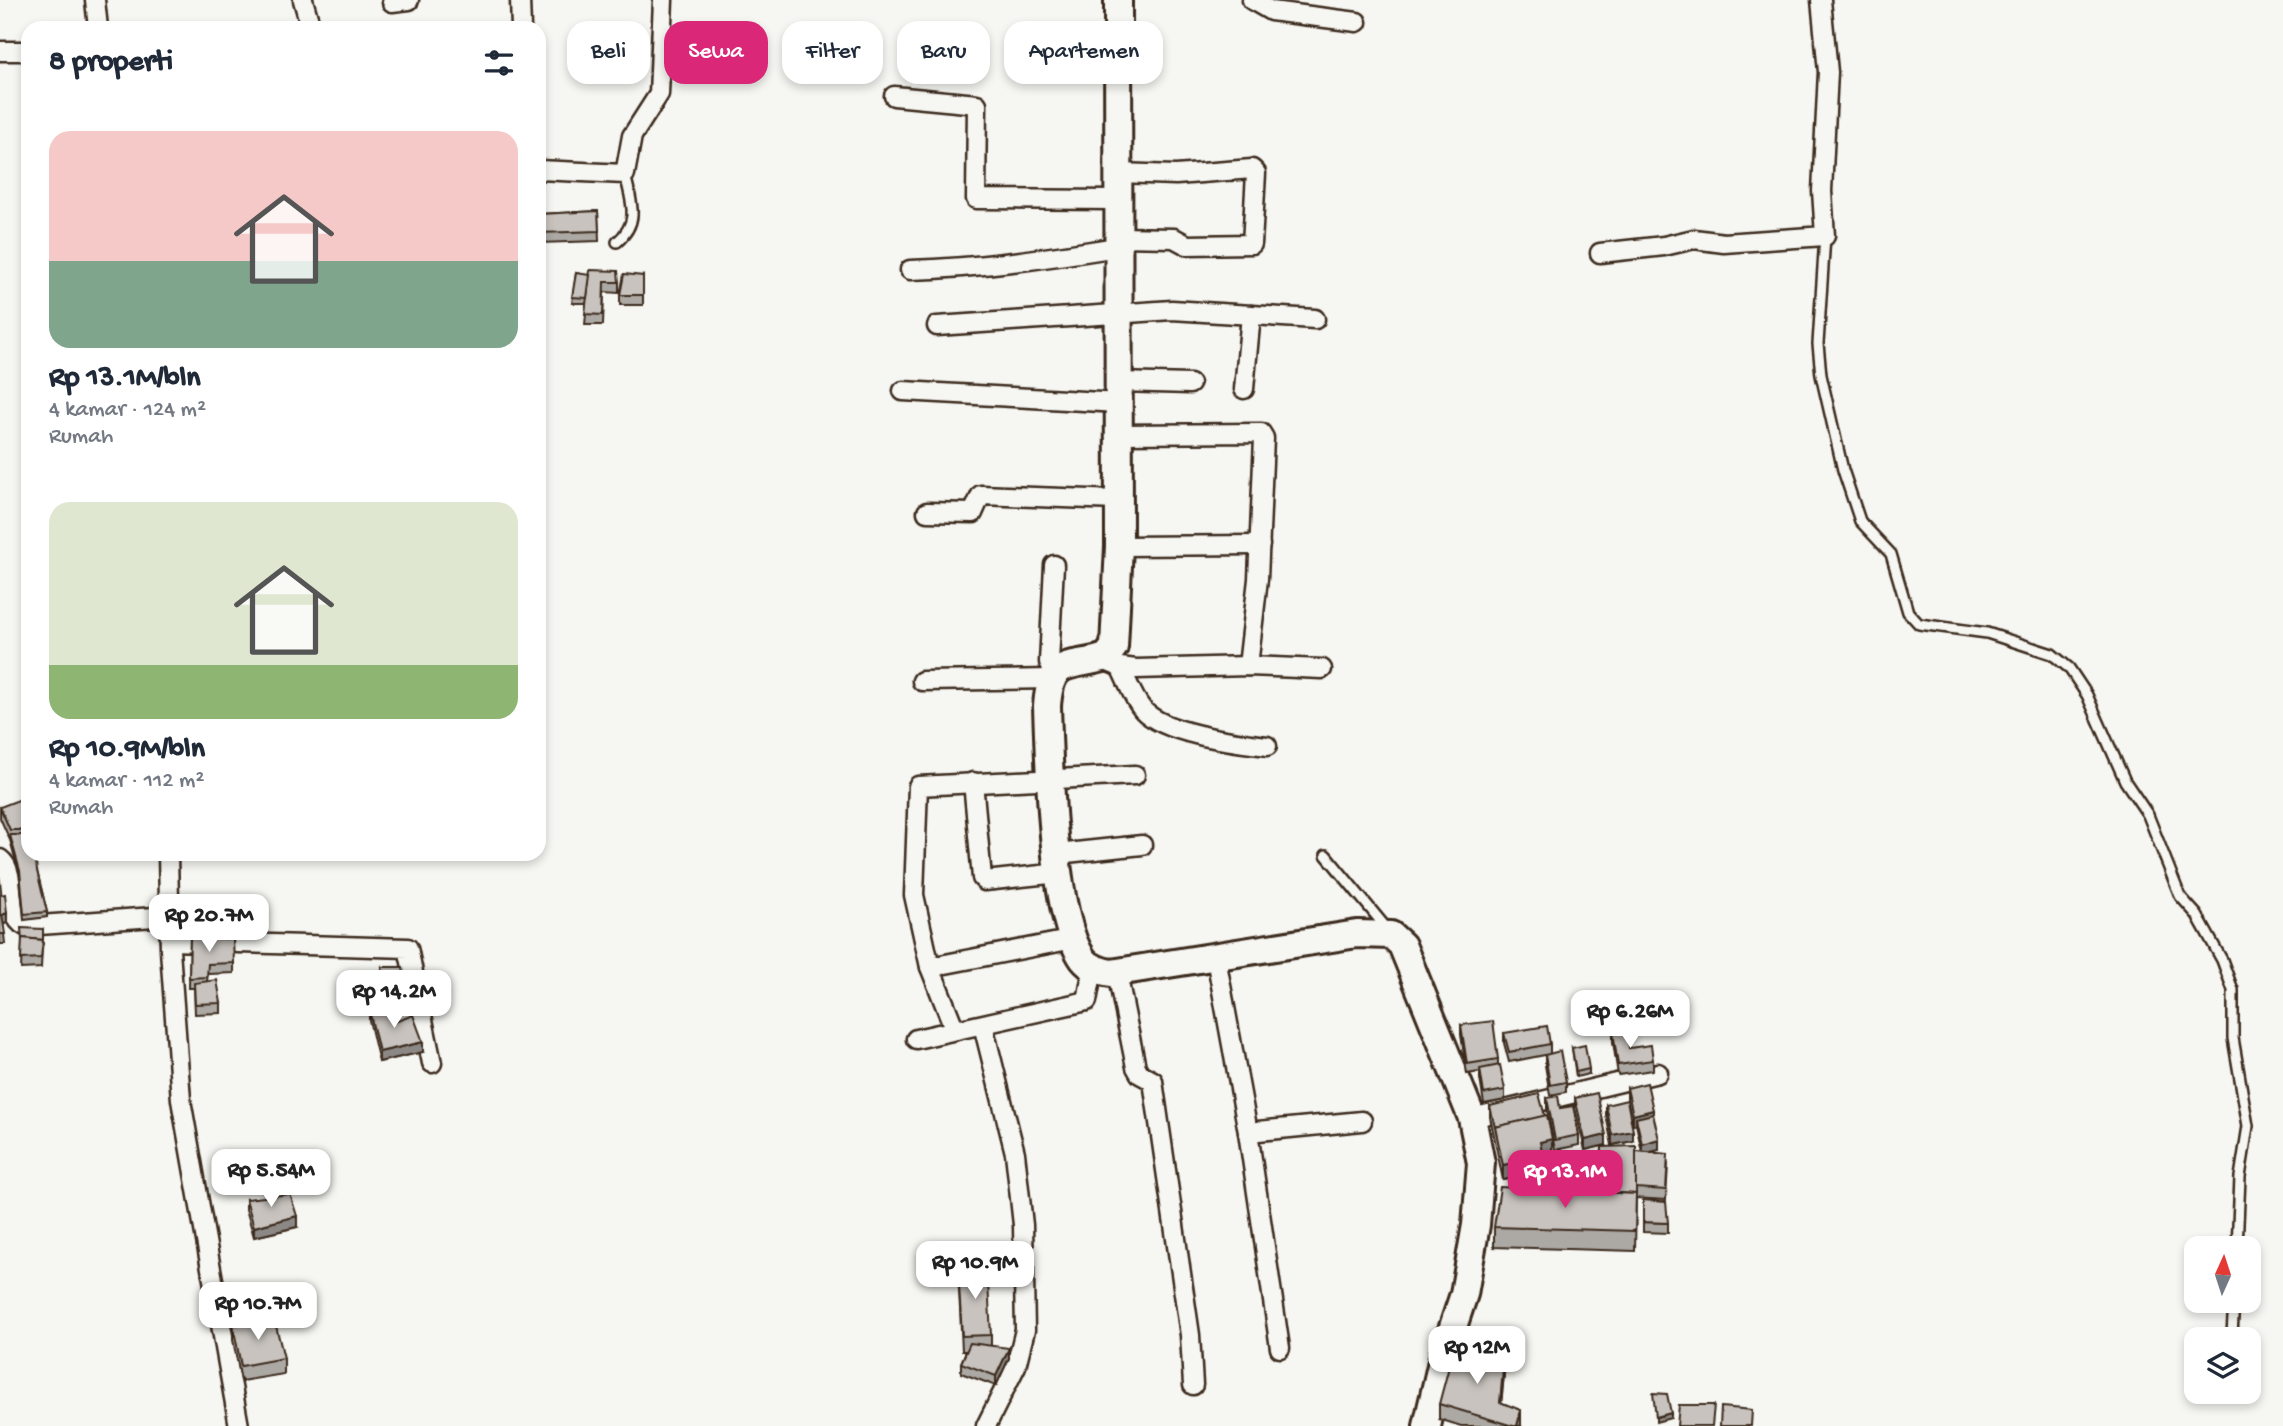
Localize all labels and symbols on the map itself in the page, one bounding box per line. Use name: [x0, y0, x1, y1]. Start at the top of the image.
pin: Rp 20.7M: [137, 894, 281, 954]
pin: Rp 14.2M: [322, 970, 466, 1030]
pin: Rp 6.26M: [1558, 990, 1702, 1050]
pin: Rp 5.54M: [199, 1150, 343, 1209]
pin: Rp 13.1M: [1493, 1150, 1637, 1210]
north arrow: [2184, 1236, 2261, 1312]
pin: Rp 10.9M: [903, 1242, 1047, 1301]
pin: Rp 10.7M: [186, 1282, 330, 1342]
pin: Rp 12M: [1420, 1326, 1534, 1386]

